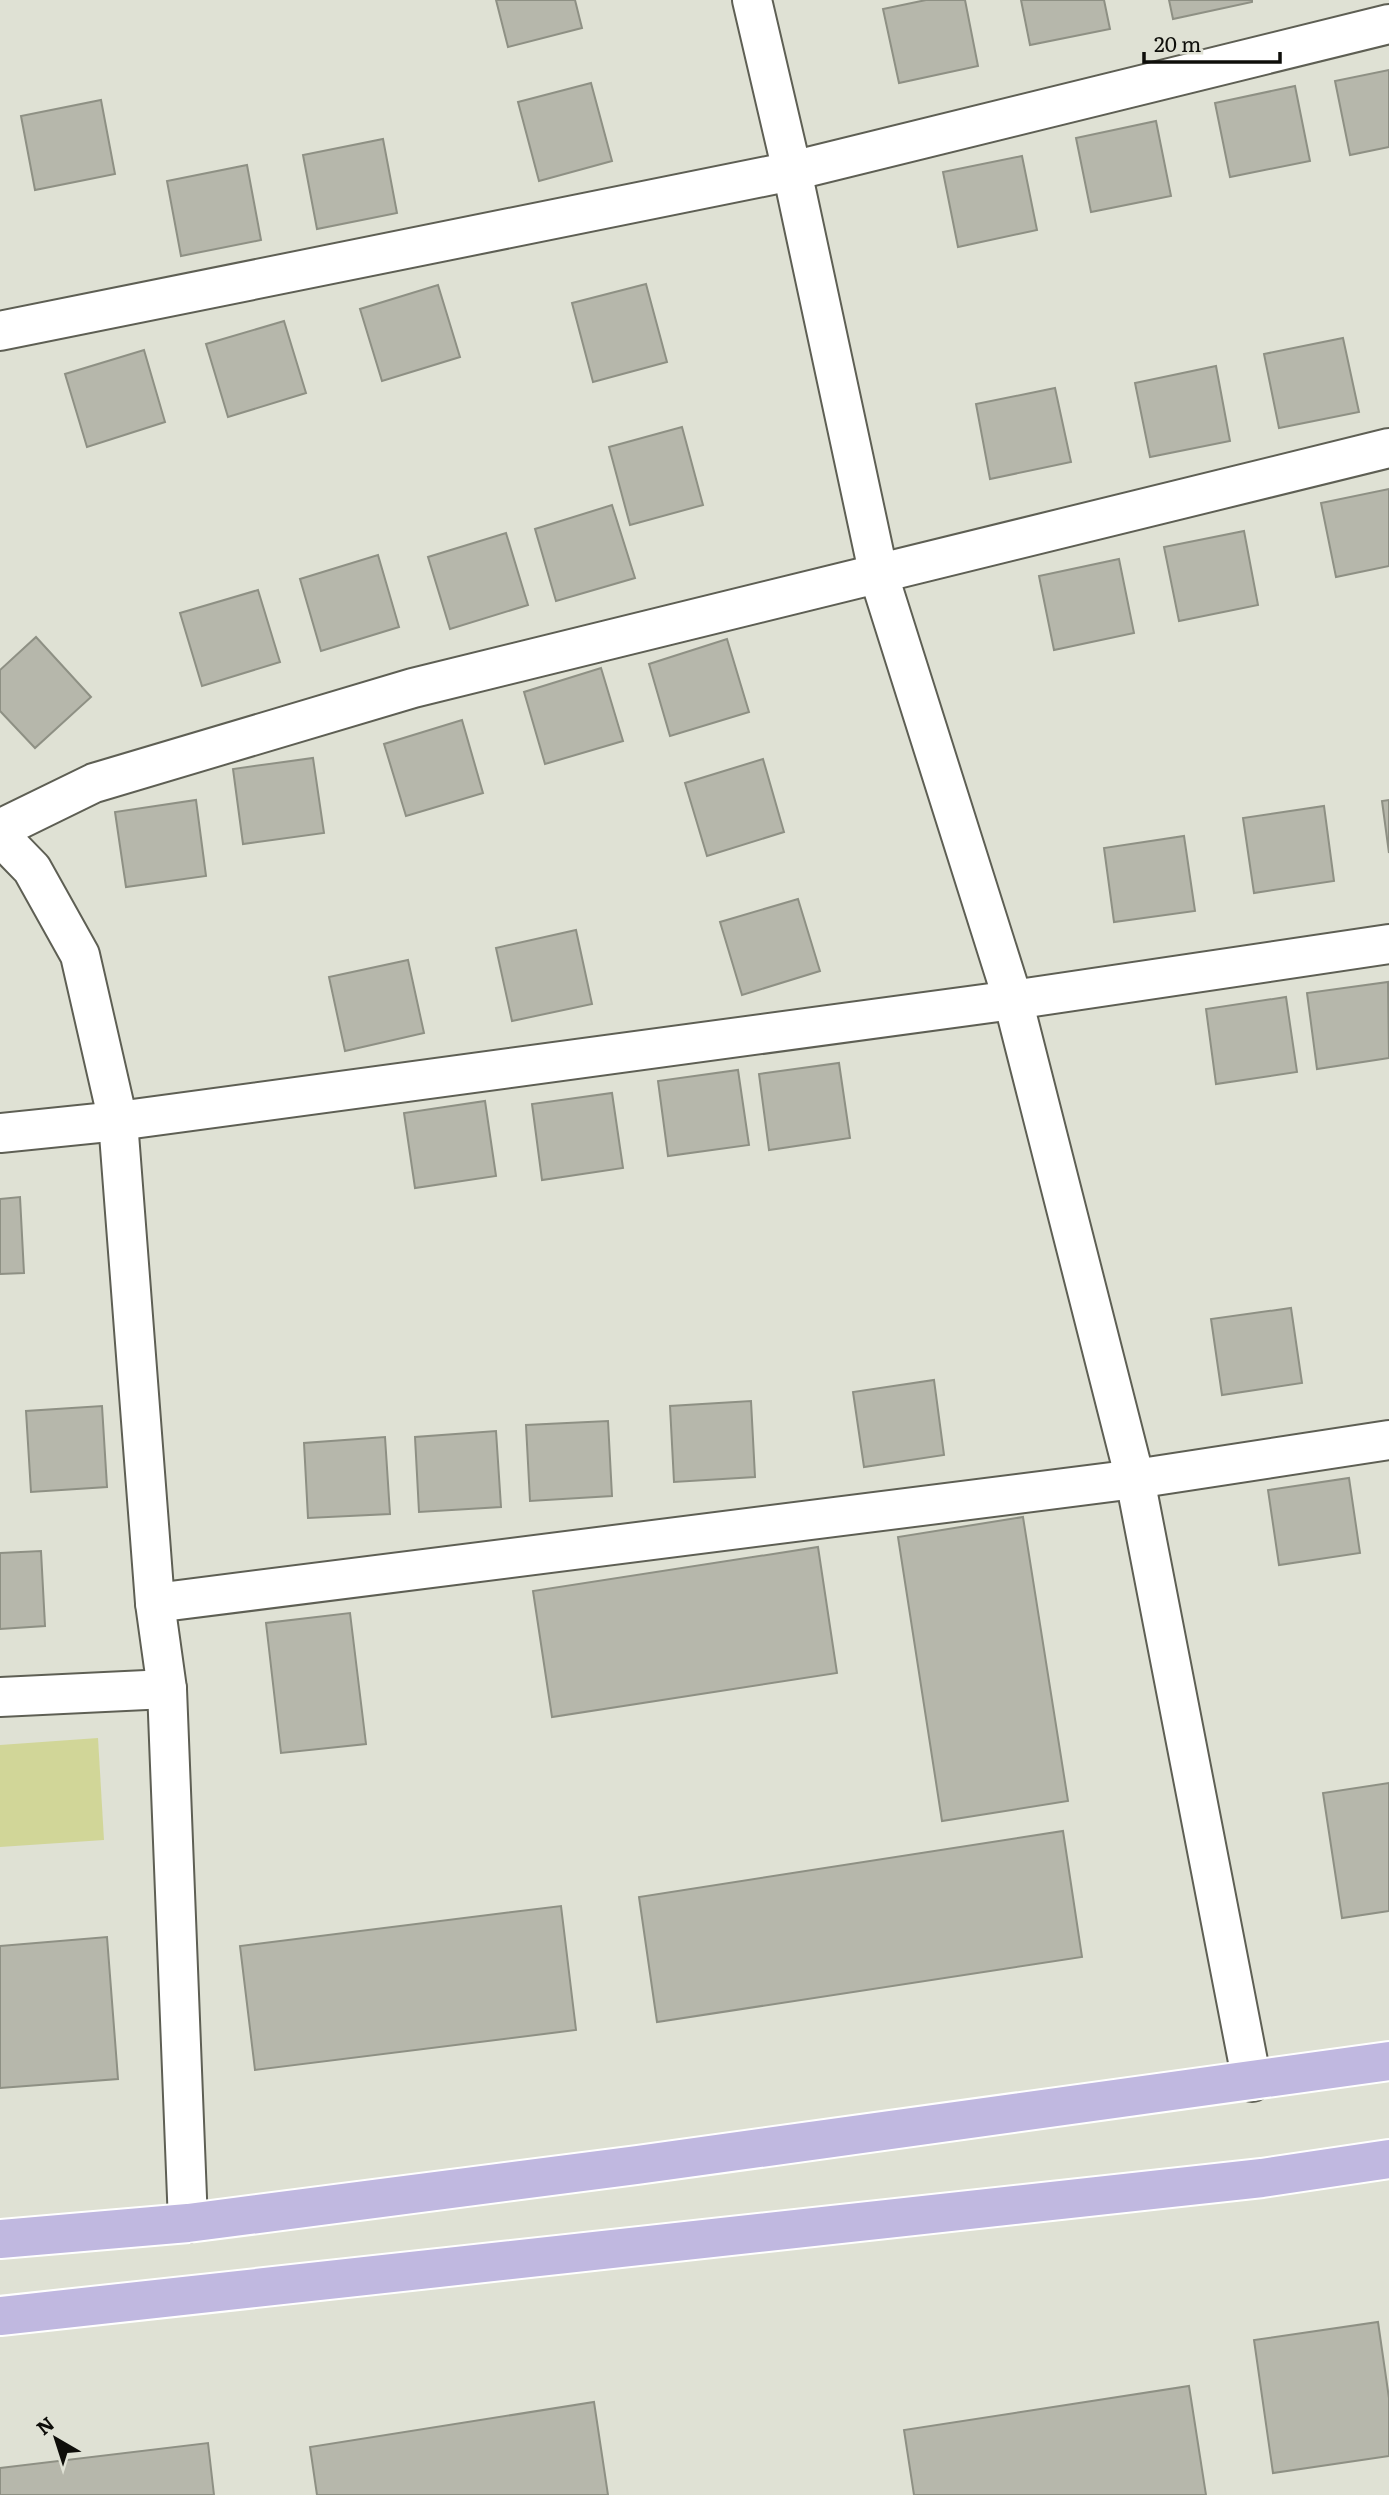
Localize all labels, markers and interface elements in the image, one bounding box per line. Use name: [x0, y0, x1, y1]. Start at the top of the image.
scale bar: [1144, 21, 1280, 65]
text: 20 m: [1154, 27, 1201, 58]
north arrow: [21, 2404, 91, 2474]
text: N: [30, 2409, 60, 2441]

